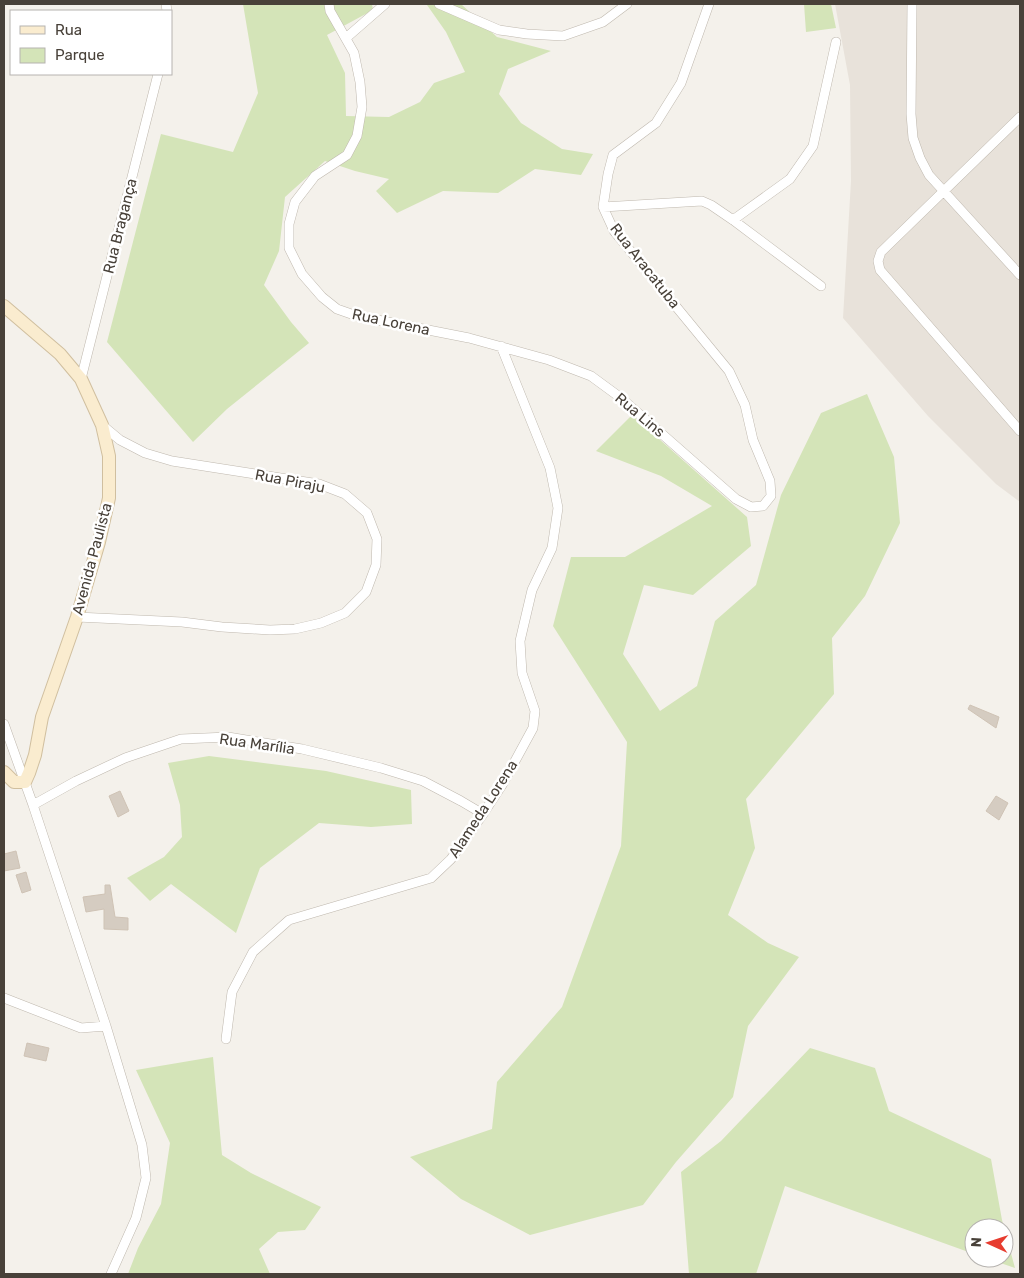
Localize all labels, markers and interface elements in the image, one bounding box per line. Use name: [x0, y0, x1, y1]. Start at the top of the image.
legend: [10, 10, 172, 75]
text: Rua: [55, 21, 82, 39]
text: Parque: [55, 46, 105, 64]
street label: Rua Bragança: [99, 176, 141, 276]
street label: Rua Aracatuba: [606, 220, 684, 312]
street label: Rua Lorena: [350, 305, 432, 339]
street label: Rua Lins: [611, 389, 669, 441]
street label: Rua Piraju: [253, 465, 327, 497]
street label: Avenida Paulista: [68, 501, 116, 617]
street label: Rua Marília: [218, 730, 296, 758]
street label: Alameda Lorena: [445, 757, 521, 861]
north arrow: [964, 1218, 1014, 1268]
text: N: [968, 1237, 985, 1248]

